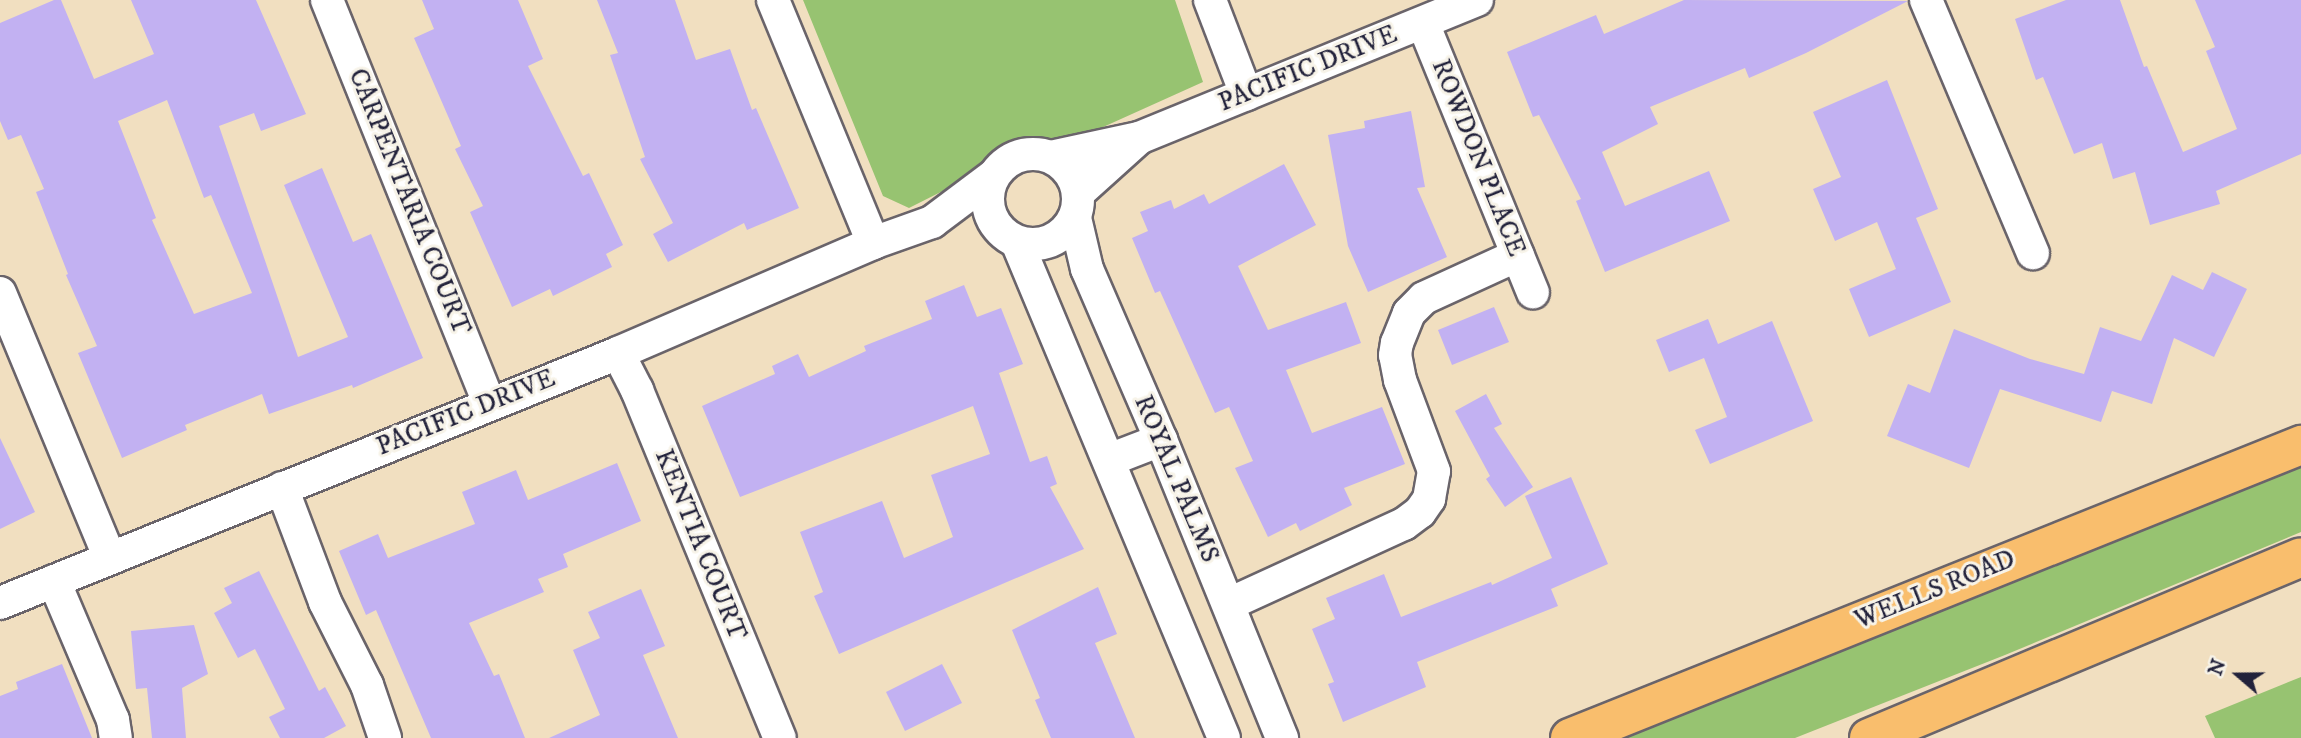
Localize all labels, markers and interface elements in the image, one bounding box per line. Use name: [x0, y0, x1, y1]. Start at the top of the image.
street label: PACIFIC DRIVE: [1214, 19, 1402, 119]
street label: ROWDON PLACE: [1424, 55, 1532, 261]
street label: CARPENTARIA COURT: [341, 64, 477, 340]
street label: PACIFIC DRIVE: [372, 363, 560, 463]
street label: ROYAL PALMS: [1127, 391, 1225, 567]
street label: KENTIA COURT: [647, 445, 753, 645]
street label: WELLS ROAD: [1850, 544, 2020, 636]
north arrow: [2203, 640, 2273, 710]
text: N: [2204, 656, 2231, 679]

